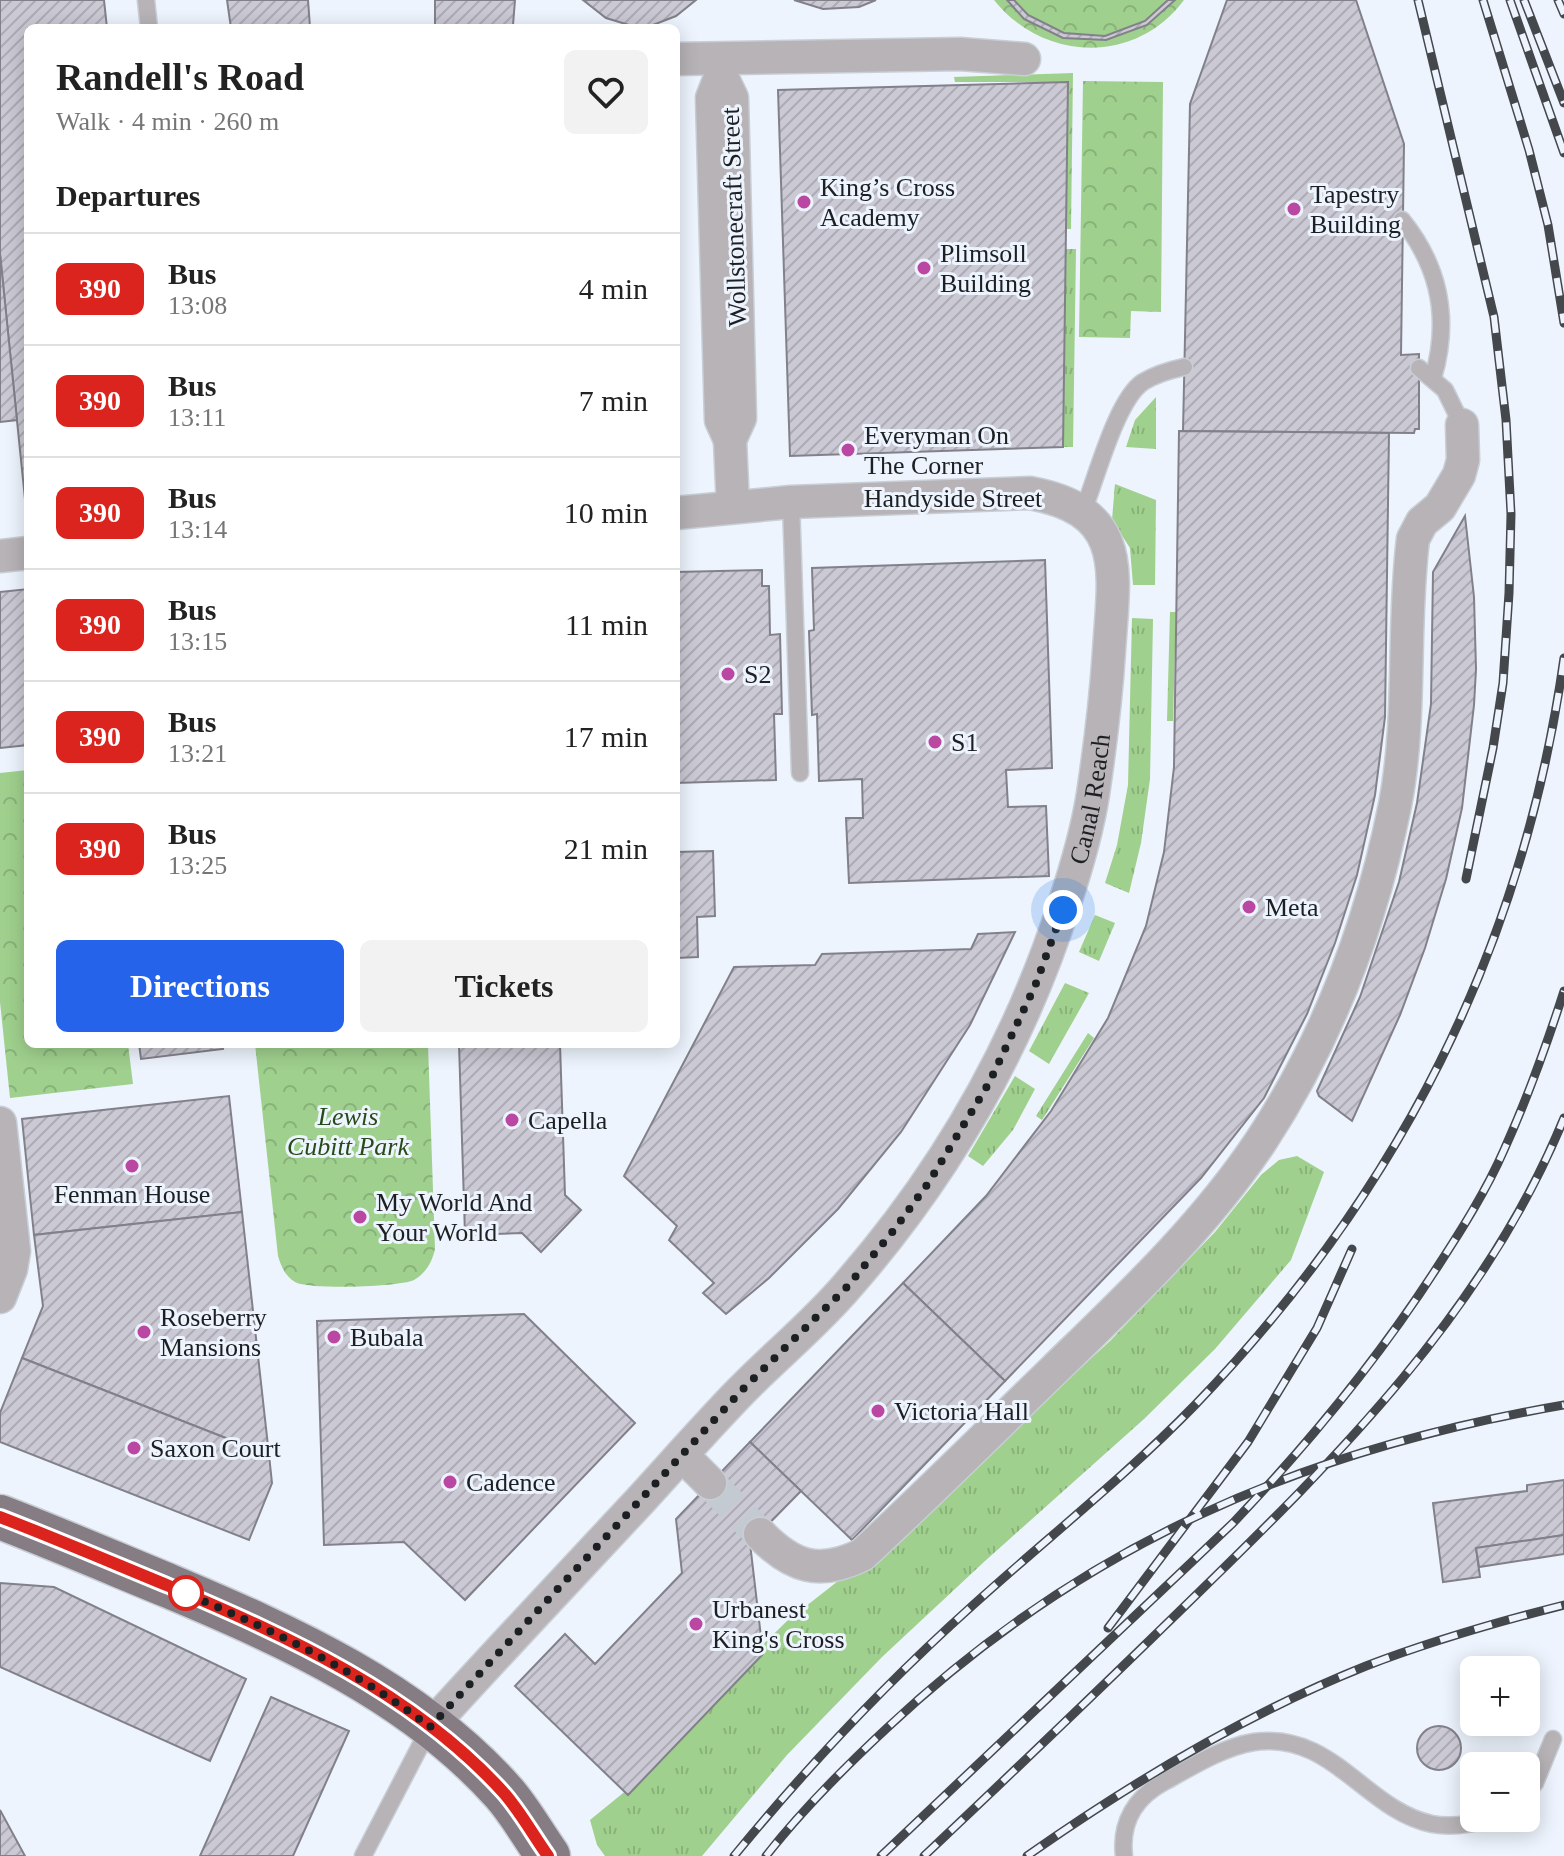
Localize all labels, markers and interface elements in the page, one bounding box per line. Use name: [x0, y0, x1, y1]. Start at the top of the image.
button: heart: [564, 50, 648, 134]
text: Randell's Road: [56, 56, 304, 98]
street label: Wollstonecraft Street: [716, 106, 752, 327]
text: Walk · 4 min · 260 m: [56, 107, 279, 136]
place label: King’s Cross Academy: [820, 173, 955, 232]
text: Departures: [56, 179, 200, 212]
place label: Tapestry Building: [1310, 180, 1401, 239]
marker: King’s Cross Academy: [795, 193, 813, 211]
marker: Tapestry Building: [1285, 200, 1303, 218]
place label: Plimsoll Building: [940, 239, 1031, 298]
text: Bus: [168, 257, 216, 290]
marker: Plimsoll Building: [915, 259, 933, 277]
text: 4 min: [579, 272, 648, 305]
text: 390: [79, 273, 121, 304]
text: 13:08: [168, 291, 227, 320]
text: Bus: [168, 369, 216, 402]
text: 7 min: [579, 384, 648, 417]
text: 390: [79, 385, 121, 416]
text: 13:11: [168, 403, 226, 432]
place label: Everyman On The Corner: [864, 421, 1009, 480]
marker: Everyman On The Corner: [839, 441, 857, 459]
text: Bus: [168, 481, 216, 514]
street label: Handyside Street: [864, 484, 1043, 513]
text: 10 min: [564, 496, 648, 529]
text: 390: [79, 497, 121, 528]
text: 13:14: [168, 515, 227, 544]
text: Bus: [168, 593, 216, 626]
text: 11 min: [565, 608, 648, 641]
text: 390: [79, 609, 121, 640]
text: 13:15: [168, 627, 227, 656]
place label: S2: [744, 660, 771, 689]
marker: S2: [719, 665, 737, 683]
text: Bus: [168, 705, 216, 738]
text: 17 min: [564, 720, 648, 753]
text: 390: [79, 721, 121, 752]
place label: S1: [951, 728, 978, 757]
street label: Canal Reach: [1063, 732, 1116, 868]
marker: S1: [926, 733, 944, 751]
text: 13:21: [168, 739, 227, 768]
text: Bus: [168, 817, 216, 850]
text: 21 min: [564, 832, 648, 865]
text: 390: [79, 833, 121, 864]
text: 13:25: [168, 851, 227, 880]
your location: [1043, 890, 1083, 930]
place label: Meta: [1265, 893, 1319, 922]
marker: Meta: [1240, 898, 1258, 916]
button: Directions: [56, 940, 344, 1032]
button: Tickets: [360, 940, 648, 1032]
park label: Lewis Cubitt Park: [287, 1102, 409, 1161]
place label: Capella: [528, 1106, 608, 1135]
marker: Capella: [503, 1111, 521, 1129]
marker: Fenman House: [123, 1157, 141, 1175]
place label: Fenman House: [54, 1180, 210, 1209]
place label: My World And Your World: [376, 1188, 532, 1247]
marker: My World And Your World: [351, 1208, 369, 1226]
place label: Roseberry Mansions: [160, 1303, 267, 1362]
marker: Roseberry Mansions: [135, 1323, 153, 1341]
place label: Bubala: [350, 1323, 424, 1352]
marker: Bubala: [325, 1328, 343, 1346]
place label: Victoria Hall: [894, 1397, 1029, 1426]
marker: Victoria Hall: [869, 1402, 887, 1420]
place label: Saxon Court: [150, 1434, 282, 1463]
marker: Saxon Court: [125, 1439, 143, 1457]
place label: Cadence: [466, 1468, 556, 1497]
marker: Cadence: [441, 1473, 459, 1491]
unlabelled marker: [169, 1576, 203, 1610]
place label: Urbanest King's Cross: [712, 1595, 845, 1654]
marker: Urbanest King's Cross: [687, 1615, 705, 1633]
map controls: [1460, 1656, 1540, 1832]
button: +: [1460, 1656, 1540, 1736]
button: −: [1460, 1752, 1540, 1832]

